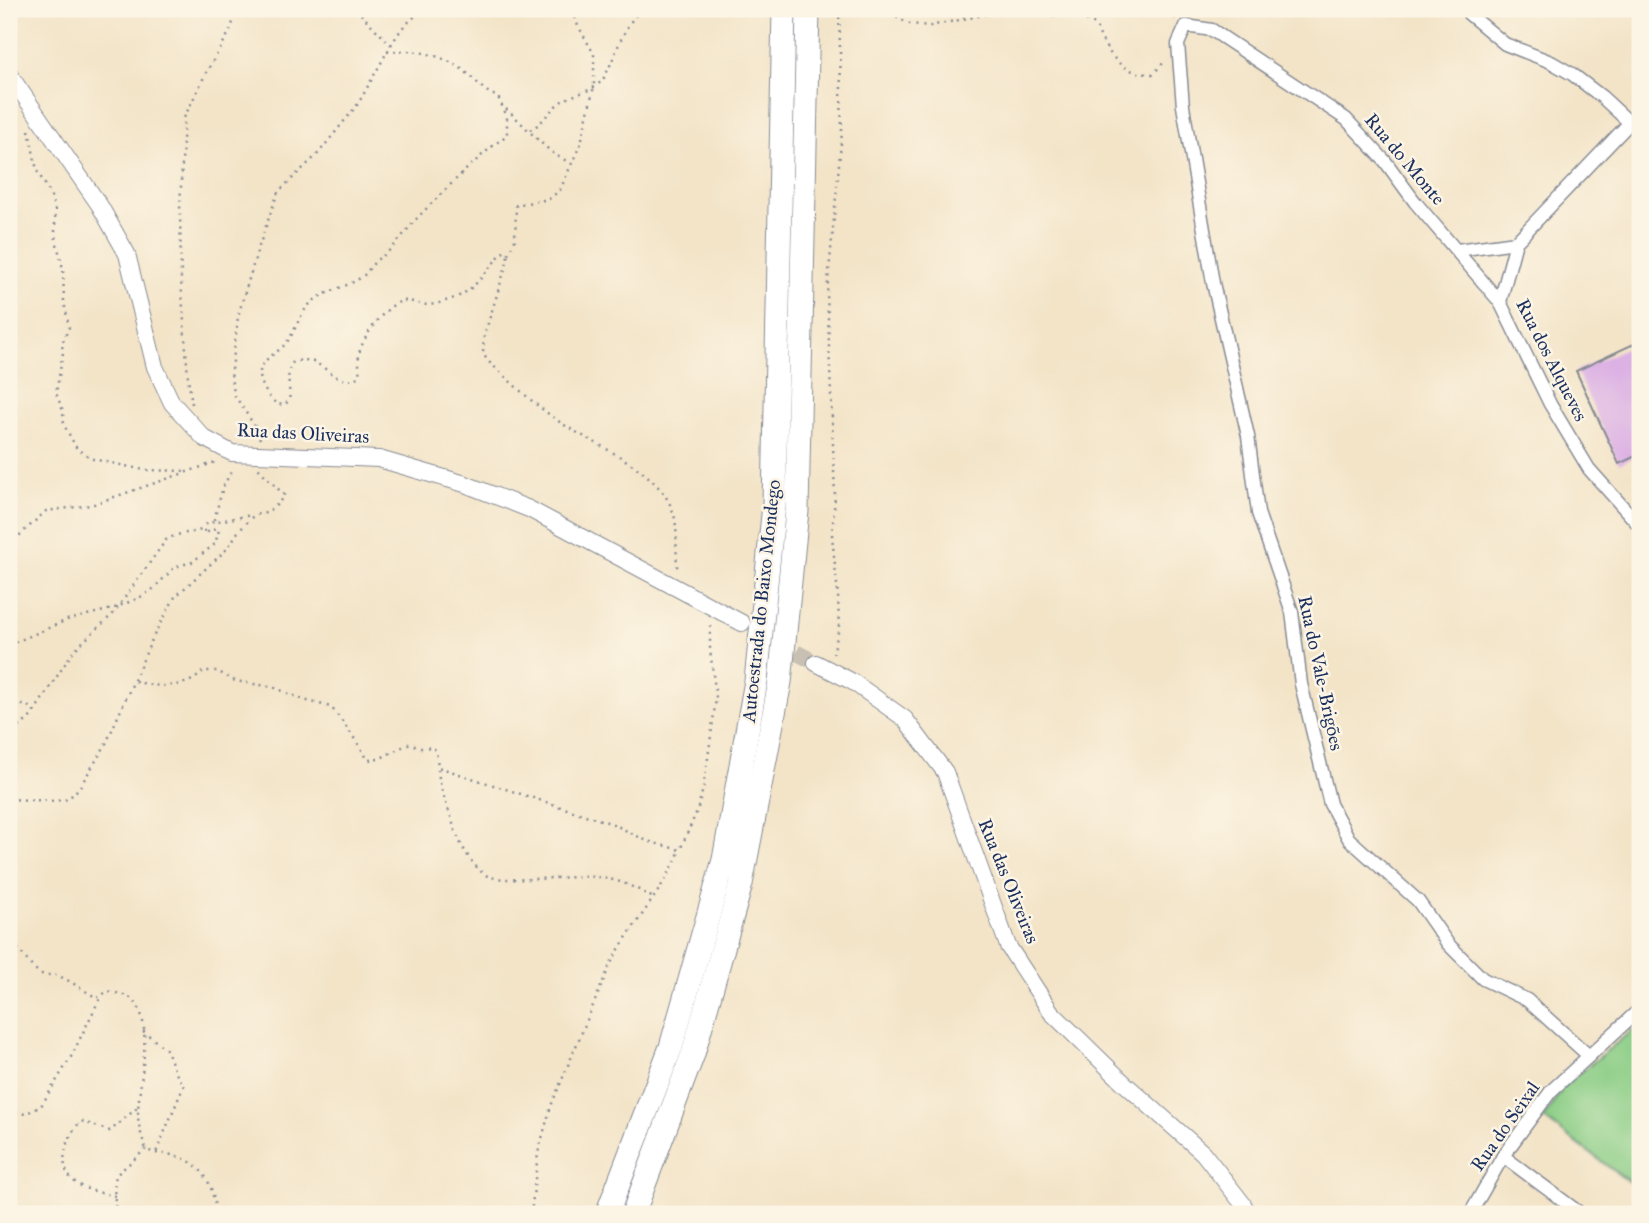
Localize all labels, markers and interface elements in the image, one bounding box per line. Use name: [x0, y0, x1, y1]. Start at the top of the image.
street label: Rua do Monte: [1360, 108, 1450, 210]
street label: Rua dos Alqueves: [1510, 295, 1593, 426]
street label: Rua das Oliveiras: [236, 418, 370, 448]
street label: Autoestrada do Baixo Mondego: [737, 478, 786, 725]
street label: Rua do Vale-Brigões: [1292, 594, 1349, 753]
street label: Rua das Oliveiras: [973, 815, 1045, 947]
street label: Rua do Seixal: [1466, 1076, 1545, 1175]

